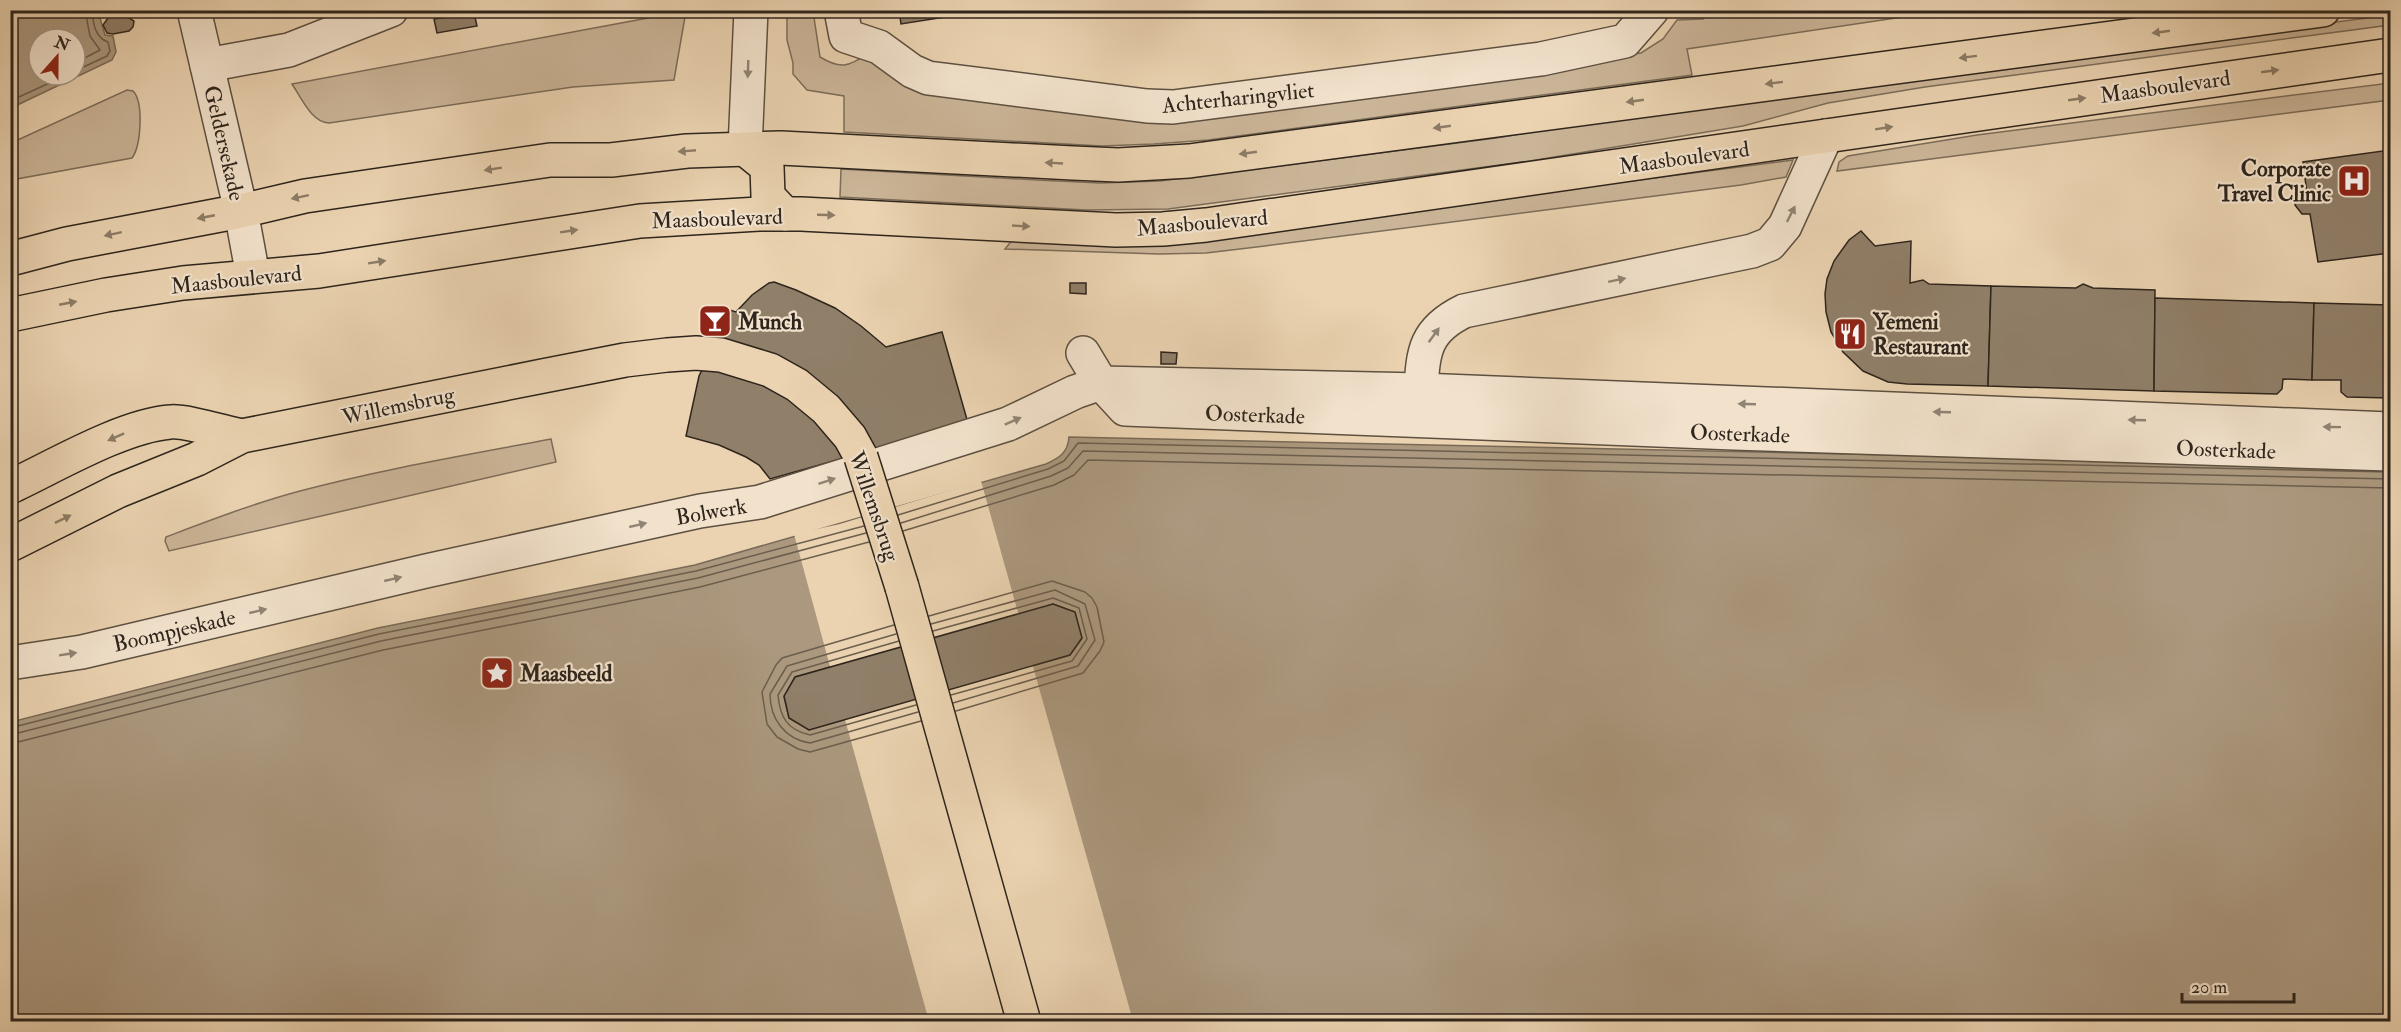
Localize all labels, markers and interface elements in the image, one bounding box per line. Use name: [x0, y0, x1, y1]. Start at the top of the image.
north arrow: [27, 27, 87, 87]
one-way arrow: [2152, 28, 2171, 37]
text: N: [51, 32, 73, 56]
one-way arrow: [1958, 53, 1977, 62]
one-way arrow: [744, 59, 753, 78]
street label: Maasboulevard: [2098, 64, 2232, 110]
one-way arrow: [2261, 67, 2280, 76]
street label: Achterharingvliet: [1160, 76, 1316, 120]
one-way arrow: [1765, 78, 1784, 87]
street label: Geldersekade: [197, 83, 251, 204]
one-way arrow: [2068, 95, 2087, 104]
one-way arrow: [1625, 97, 1644, 106]
one-way arrow: [1432, 123, 1451, 132]
one-way arrow: [1875, 123, 1894, 132]
street label: Maasboulevard: [1617, 135, 1751, 181]
one-way arrow: [677, 146, 696, 156]
one-way arrow: [1239, 149, 1258, 158]
place label: Corporate Travel Clinic: [2217, 155, 2332, 208]
one-way arrow: [1045, 158, 1064, 167]
hospital icon: Corporate Travel Clinic: [2336, 163, 2372, 199]
one-way arrow: [483, 164, 502, 173]
one-way arrow: [290, 193, 309, 203]
street label: Maasboulevard: [651, 203, 783, 235]
street label: Maasboulevard: [1135, 203, 1269, 243]
one-way arrow: [1787, 205, 1796, 222]
one-way arrow: [817, 210, 836, 220]
one-way arrow: [196, 213, 215, 222]
one-way arrow: [1011, 221, 1030, 230]
one-way arrow: [560, 227, 579, 236]
one-way arrow: [104, 230, 122, 240]
one-way arrow: [367, 257, 386, 266]
street label: Maasboulevard: [169, 259, 303, 301]
one-way arrow: [1607, 274, 1626, 284]
one-way arrow: [58, 297, 77, 307]
bar icon: Munch: [697, 303, 733, 339]
place label: Munch: [737, 308, 802, 336]
place label: Yemeni Restaurant: [1872, 308, 1969, 361]
restaurant icon: Yemeni Restaurant: [1832, 316, 1868, 352]
one-way arrow: [1428, 327, 1440, 343]
street label: Willemsbrug: [338, 380, 458, 432]
street label: Oosterkade: [1205, 399, 1305, 431]
one-way arrow: [1738, 399, 1757, 409]
one-way arrow: [1933, 407, 1952, 416]
one-way arrow: [2128, 415, 2147, 424]
one-way arrow: [1004, 416, 1022, 426]
street label: Oosterkade: [1690, 418, 1790, 450]
one-way arrow: [2323, 423, 2342, 432]
one-way arrow: [107, 433, 124, 442]
street label: Oosterkade: [2176, 434, 2276, 466]
street label: Willemsbrug: [842, 447, 906, 566]
one-way arrow: [818, 476, 836, 485]
street label: Bolwerk: [673, 492, 749, 532]
one-way arrow: [54, 515, 72, 525]
one-way arrow: [629, 520, 647, 530]
one-way arrow: [384, 574, 402, 584]
street label: Boompjeskade: [110, 603, 238, 660]
one-way arrow: [249, 606, 268, 615]
one-way arrow: [59, 649, 78, 658]
place icon: Maasbeeld: [479, 655, 515, 691]
place label: Maasbeeld: [519, 660, 613, 688]
scale bar: [2182, 966, 2294, 1004]
text: 20 m: [2191, 976, 2227, 999]

